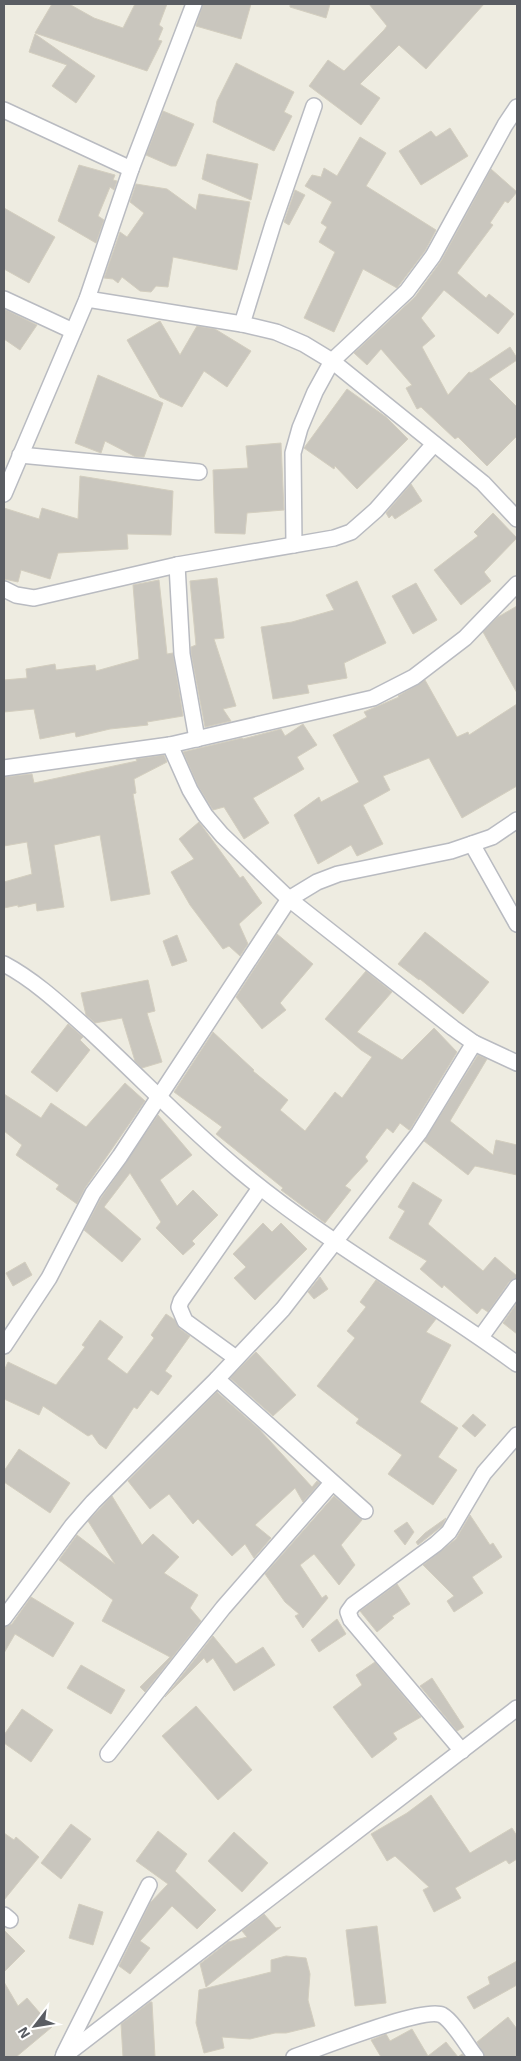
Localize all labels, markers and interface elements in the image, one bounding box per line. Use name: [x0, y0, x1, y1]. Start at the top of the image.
north arrow: [10, 2001, 60, 2051]
text: N: [14, 2024, 33, 2042]

